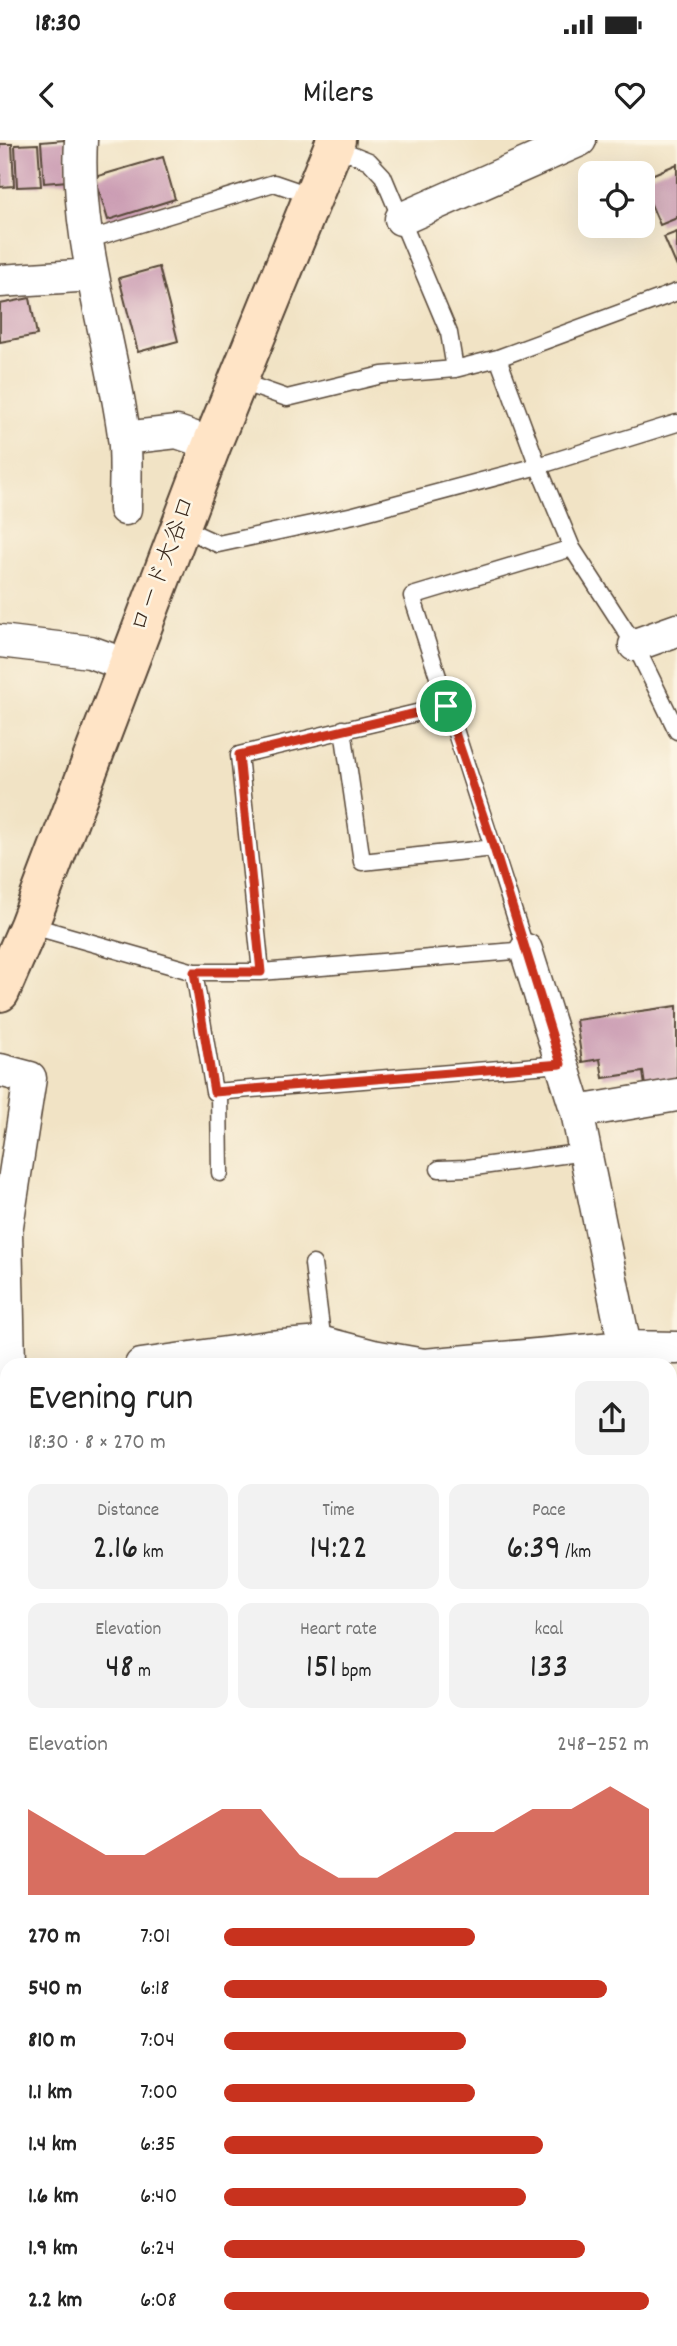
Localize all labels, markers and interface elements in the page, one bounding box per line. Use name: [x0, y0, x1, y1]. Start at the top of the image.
text: 18:30: [35, 6, 81, 43]
text: Milers: [303, 72, 374, 118]
icon: back: [28, 76, 66, 114]
icon: heart: [611, 76, 649, 114]
map controls: [578, 161, 655, 238]
button: locate: [578, 161, 655, 238]
street label: ロード大谷口: [123, 492, 207, 638]
pin: [416, 676, 476, 736]
icon: arrive: [427, 687, 465, 725]
text: Evening run: [28, 1373, 193, 1428]
button: share: [575, 1381, 649, 1455]
text: 18:30 · 8 × 270 m: [28, 1427, 166, 1460]
text: Distance: [97, 1498, 159, 1525]
text: Time: [322, 1498, 355, 1525]
text: Pace: [532, 1498, 566, 1525]
text: 2.16: [93, 1525, 139, 1575]
text: 14:22: [309, 1525, 368, 1575]
text: 6:39: [506, 1525, 561, 1575]
text: km: [139, 1540, 164, 1567]
text: /km: [561, 1540, 591, 1567]
text: Elevation: [95, 1617, 161, 1644]
text: Heart rate: [300, 1617, 377, 1644]
text: kcal: [534, 1617, 563, 1644]
text: 48: [105, 1644, 134, 1694]
text: 151: [306, 1644, 337, 1694]
text: 133: [529, 1644, 568, 1694]
text: m: [134, 1659, 151, 1686]
text: bpm: [337, 1659, 371, 1686]
text: Elevation: [28, 1729, 108, 1762]
text: 248–252 m: [557, 1729, 649, 1762]
text: 270 m: [28, 1921, 80, 1954]
text: 7:01: [140, 1921, 170, 1954]
text: 540 m: [28, 1973, 82, 2006]
text: 6:18: [140, 1973, 169, 2006]
text: 810 m: [28, 2025, 76, 2058]
text: 7:04: [140, 2025, 175, 2058]
text: 1.1 km: [28, 2077, 72, 2110]
text: 7:00: [140, 2077, 178, 2110]
text: 1.4 km: [28, 2129, 77, 2162]
text: 6:35: [140, 2129, 176, 2162]
text: 1.6 km: [28, 2181, 79, 2214]
text: 6:40: [140, 2181, 177, 2214]
text: 1.9 km: [28, 2233, 78, 2266]
text: 6:24: [140, 2233, 175, 2266]
text: 2.2 km: [28, 2285, 82, 2318]
text: 6:08: [140, 2285, 177, 2318]

